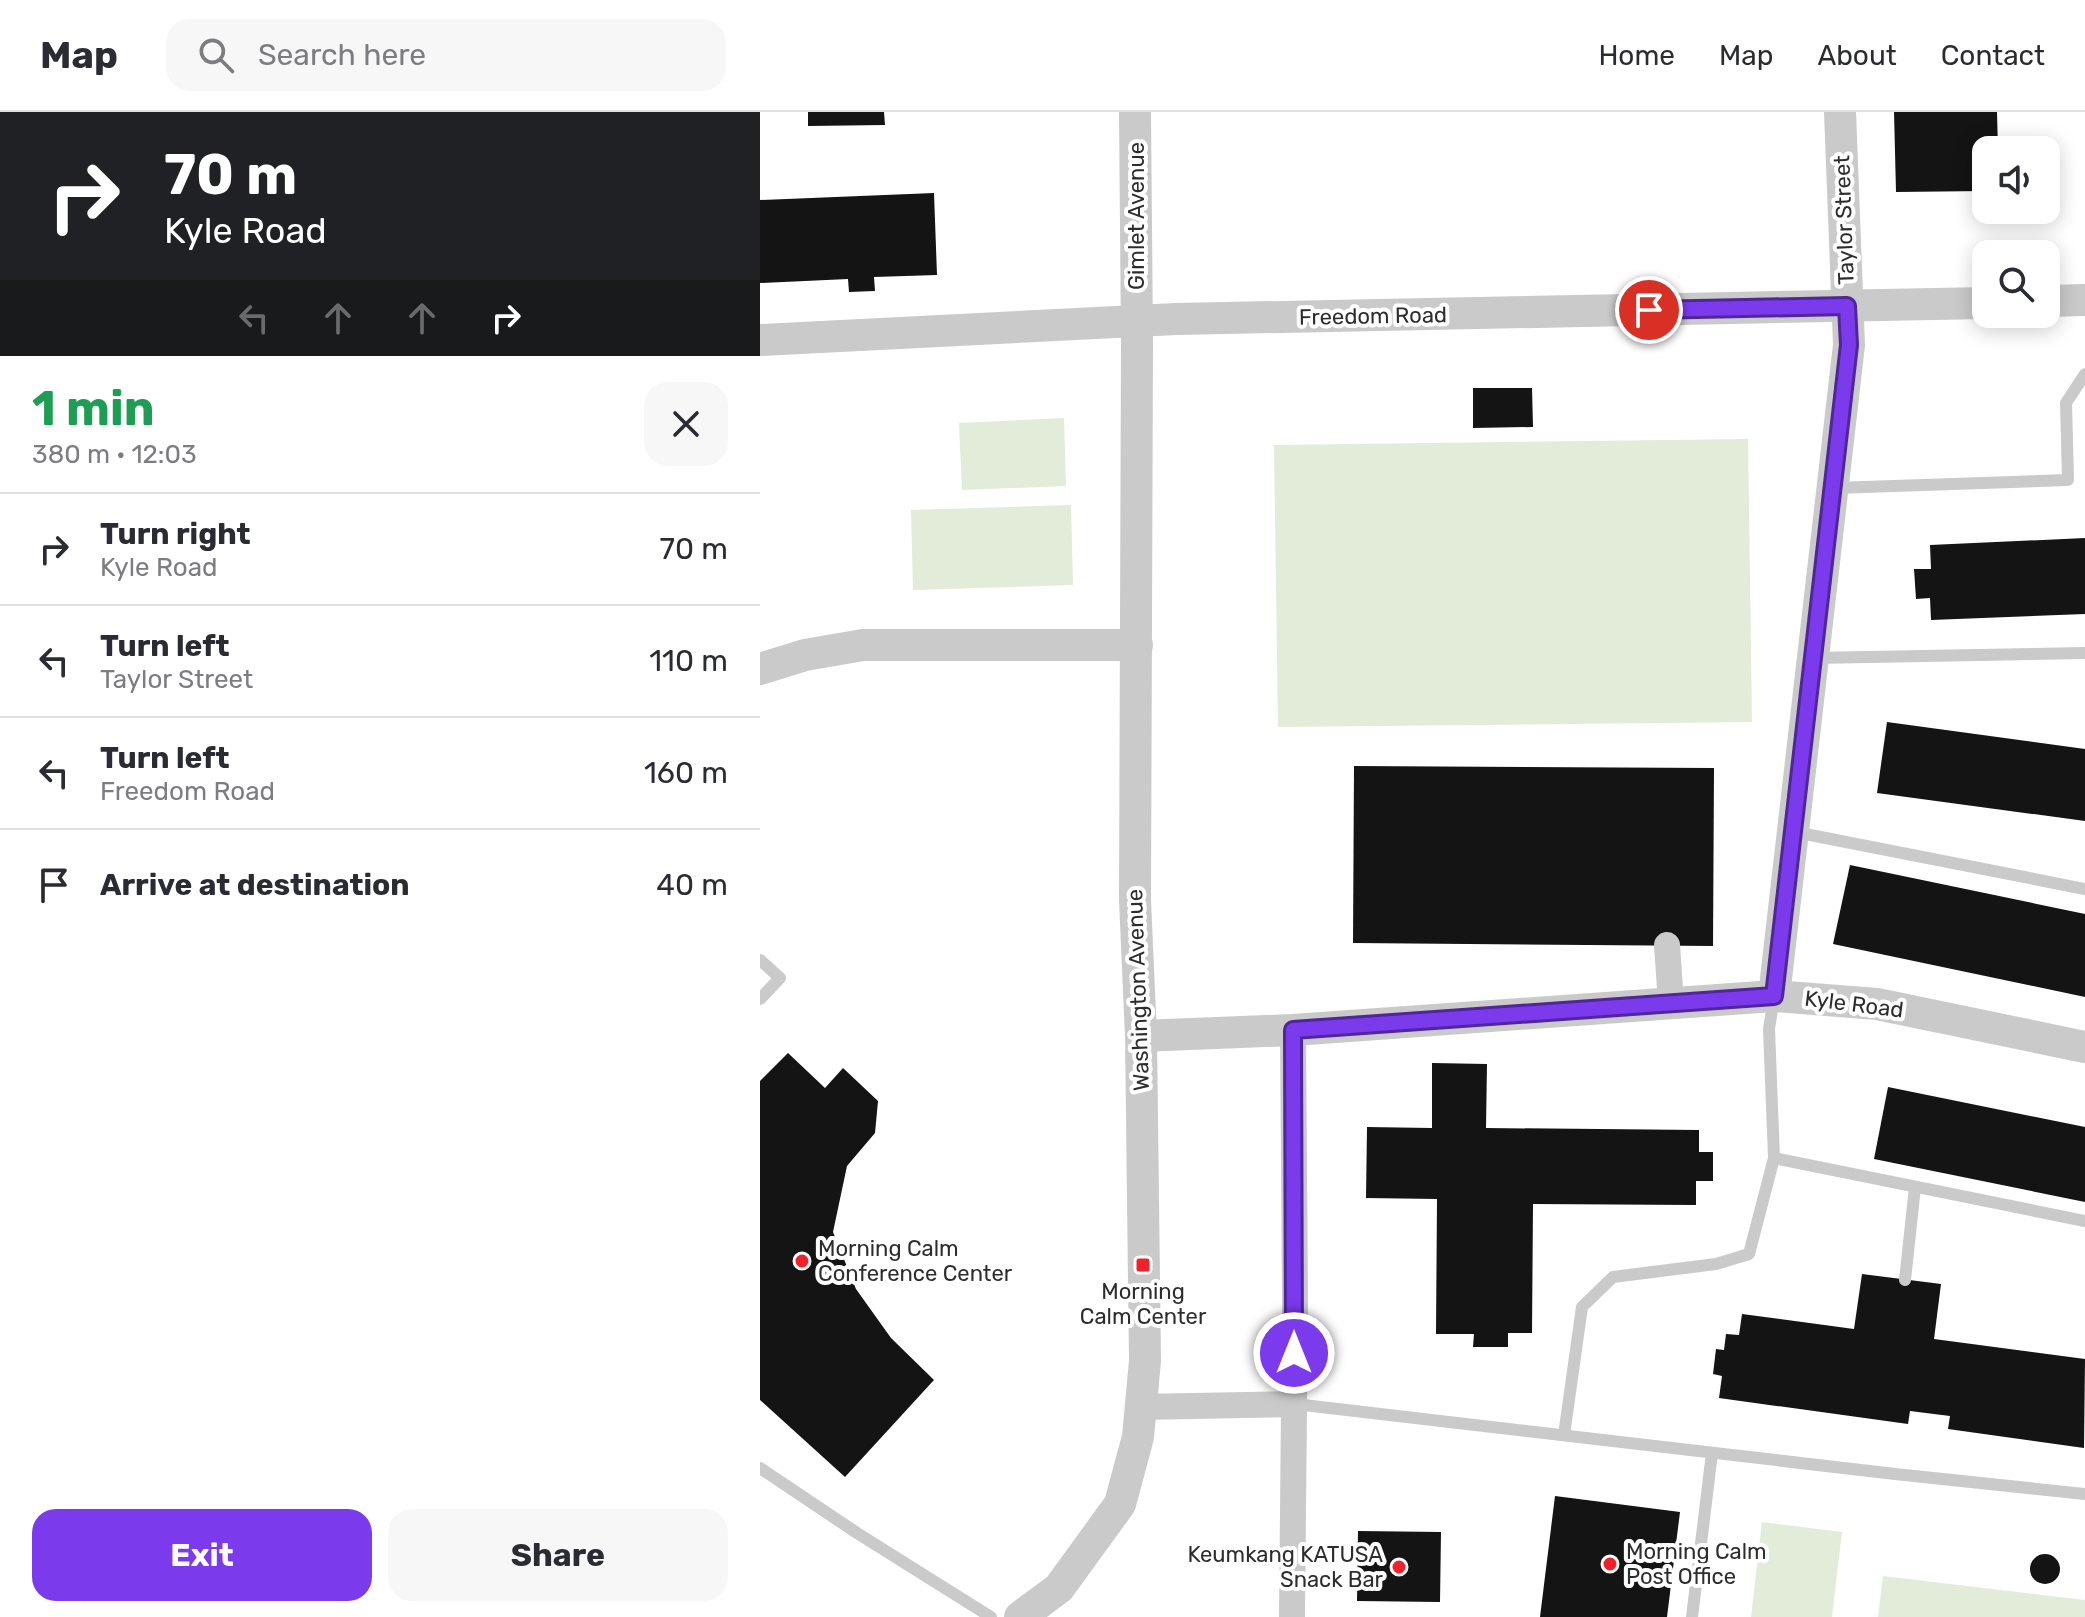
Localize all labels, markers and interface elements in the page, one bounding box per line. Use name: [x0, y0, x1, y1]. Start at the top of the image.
search box: [166, 19, 726, 91]
text: Map: [40, 32, 118, 78]
icon: search: [194, 33, 238, 77]
text: Search here: [258, 37, 426, 73]
text: Home: [1598, 39, 1675, 72]
text: Map: [1719, 39, 1773, 72]
text: About: [1817, 39, 1897, 72]
text: Contact: [1941, 39, 2045, 72]
map controls: [1972, 136, 2060, 328]
button: sound: [1972, 136, 2060, 224]
text: 70 m: [164, 142, 297, 208]
street label: Gimlet Avenue: [1123, 142, 1150, 290]
icon: right: [32, 144, 136, 248]
street label: Taylor Street: [1828, 154, 1860, 285]
text: Kyle Road: [164, 209, 327, 252]
button: search: [1972, 240, 2060, 328]
pin: [1615, 276, 1683, 344]
icon: arrive: [1627, 288, 1671, 332]
icon: left: [232, 296, 276, 340]
icon: ahead: [316, 296, 360, 340]
icon: ahead: [400, 296, 444, 340]
icon: right: [484, 296, 528, 340]
street label: Freedom Road: [1299, 301, 1447, 331]
text: 1 min: [32, 380, 155, 437]
button: close: [644, 382, 728, 466]
text: 380 m · 12:03: [32, 439, 197, 470]
text: Turn right: [100, 516, 251, 552]
icon: right: [32, 527, 76, 571]
text: 70 m: [660, 531, 728, 567]
text: Kyle Road: [100, 552, 218, 583]
text: Turn left: [100, 628, 230, 664]
icon: left: [32, 639, 76, 683]
text: 110 m: [649, 643, 728, 679]
text: Taylor Street: [100, 664, 253, 695]
text: Turn left: [100, 740, 230, 776]
icon: left: [32, 751, 76, 795]
text: 160 m: [644, 755, 728, 791]
text: Freedom Road: [100, 776, 275, 807]
icon: arrive: [32, 863, 76, 907]
text: Arrive at destination: [100, 867, 410, 903]
text: 40 m: [656, 867, 728, 903]
street label: Washington Avenue: [1121, 889, 1155, 1091]
street label: Kyle Road: [1803, 985, 1905, 1023]
place label: Morning Calm Conference Center: [818, 1235, 1013, 1287]
marker: Morning Calm Conference Center: [793, 1252, 811, 1270]
marker: Morning Calm Center: [1134, 1256, 1152, 1274]
place label: Morning Calm Center: [1080, 1278, 1207, 1330]
position arrow: [1252, 1311, 1336, 1395]
button: Exit: [32, 1509, 372, 1601]
button: Share: [388, 1509, 728, 1601]
place label: Morning Calm Post Office: [1626, 1538, 1767, 1590]
place label: Keumkang KATUSA Snack Bar: [1187, 1541, 1384, 1593]
marker: Morning Calm Post Office: [1601, 1555, 1619, 1573]
marker: Keumkang KATUSA Snack Bar: [1390, 1558, 1408, 1576]

